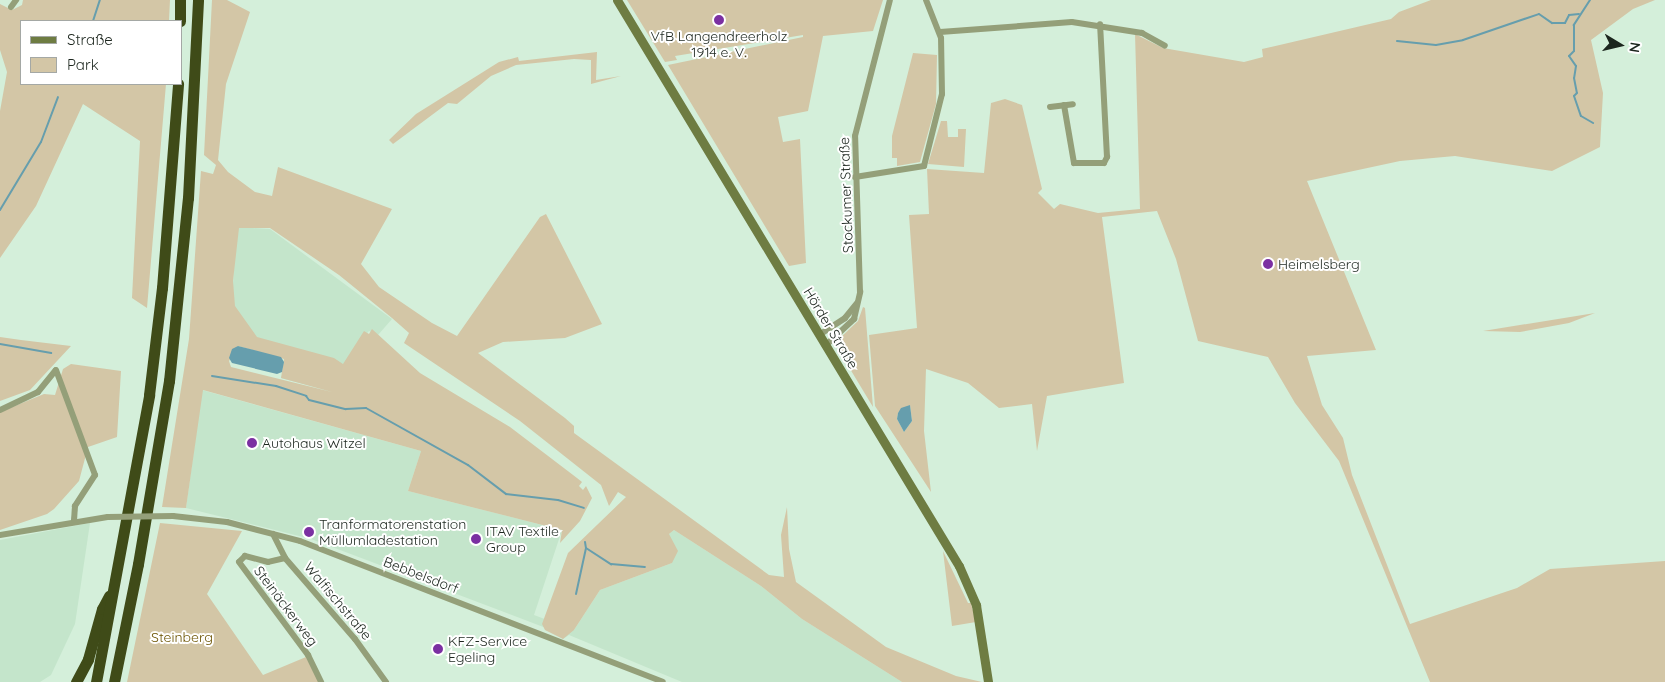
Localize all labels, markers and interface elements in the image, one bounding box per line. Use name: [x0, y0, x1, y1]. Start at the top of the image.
marker: VfB Langendreerholz 1914 e. V.: [713, 14, 725, 26]
legend: [20, 20, 182, 85]
north arrow: [1595, 20, 1645, 70]
place label: VfB Langendreerholz 1914 e. V.: [651, 28, 787, 60]
text: Straße: [67, 30, 113, 49]
text: N: [1625, 41, 1645, 54]
text: Park: [67, 55, 99, 74]
street label: Stockumer Straße: [836, 137, 856, 253]
place label: Heimelsberg: [1278, 256, 1360, 272]
marker: Heimelsberg: [1262, 258, 1274, 270]
street label: Hörder Straße: [800, 284, 862, 372]
place label: Autohaus Witzel: [262, 435, 366, 451]
marker: Autohaus Witzel: [246, 437, 258, 449]
place label: Tranformatorenstation Müllumladestation: [319, 516, 466, 548]
place label: ITAV Textile Group: [486, 523, 559, 556]
marker: Tranformatorenstation Müllumladestation: [303, 526, 315, 538]
marker: ITAV Textile Group: [470, 533, 482, 545]
street label: Bebbelsdorf: [381, 553, 461, 597]
street label: Walfischstraße: [301, 559, 375, 643]
street label: Steinäckerweg: [251, 563, 321, 649]
park label: Steinberg: [151, 629, 213, 645]
place label: KFZ-Service Egeling: [448, 633, 527, 666]
marker: KFZ-Service Egeling: [432, 643, 444, 655]

